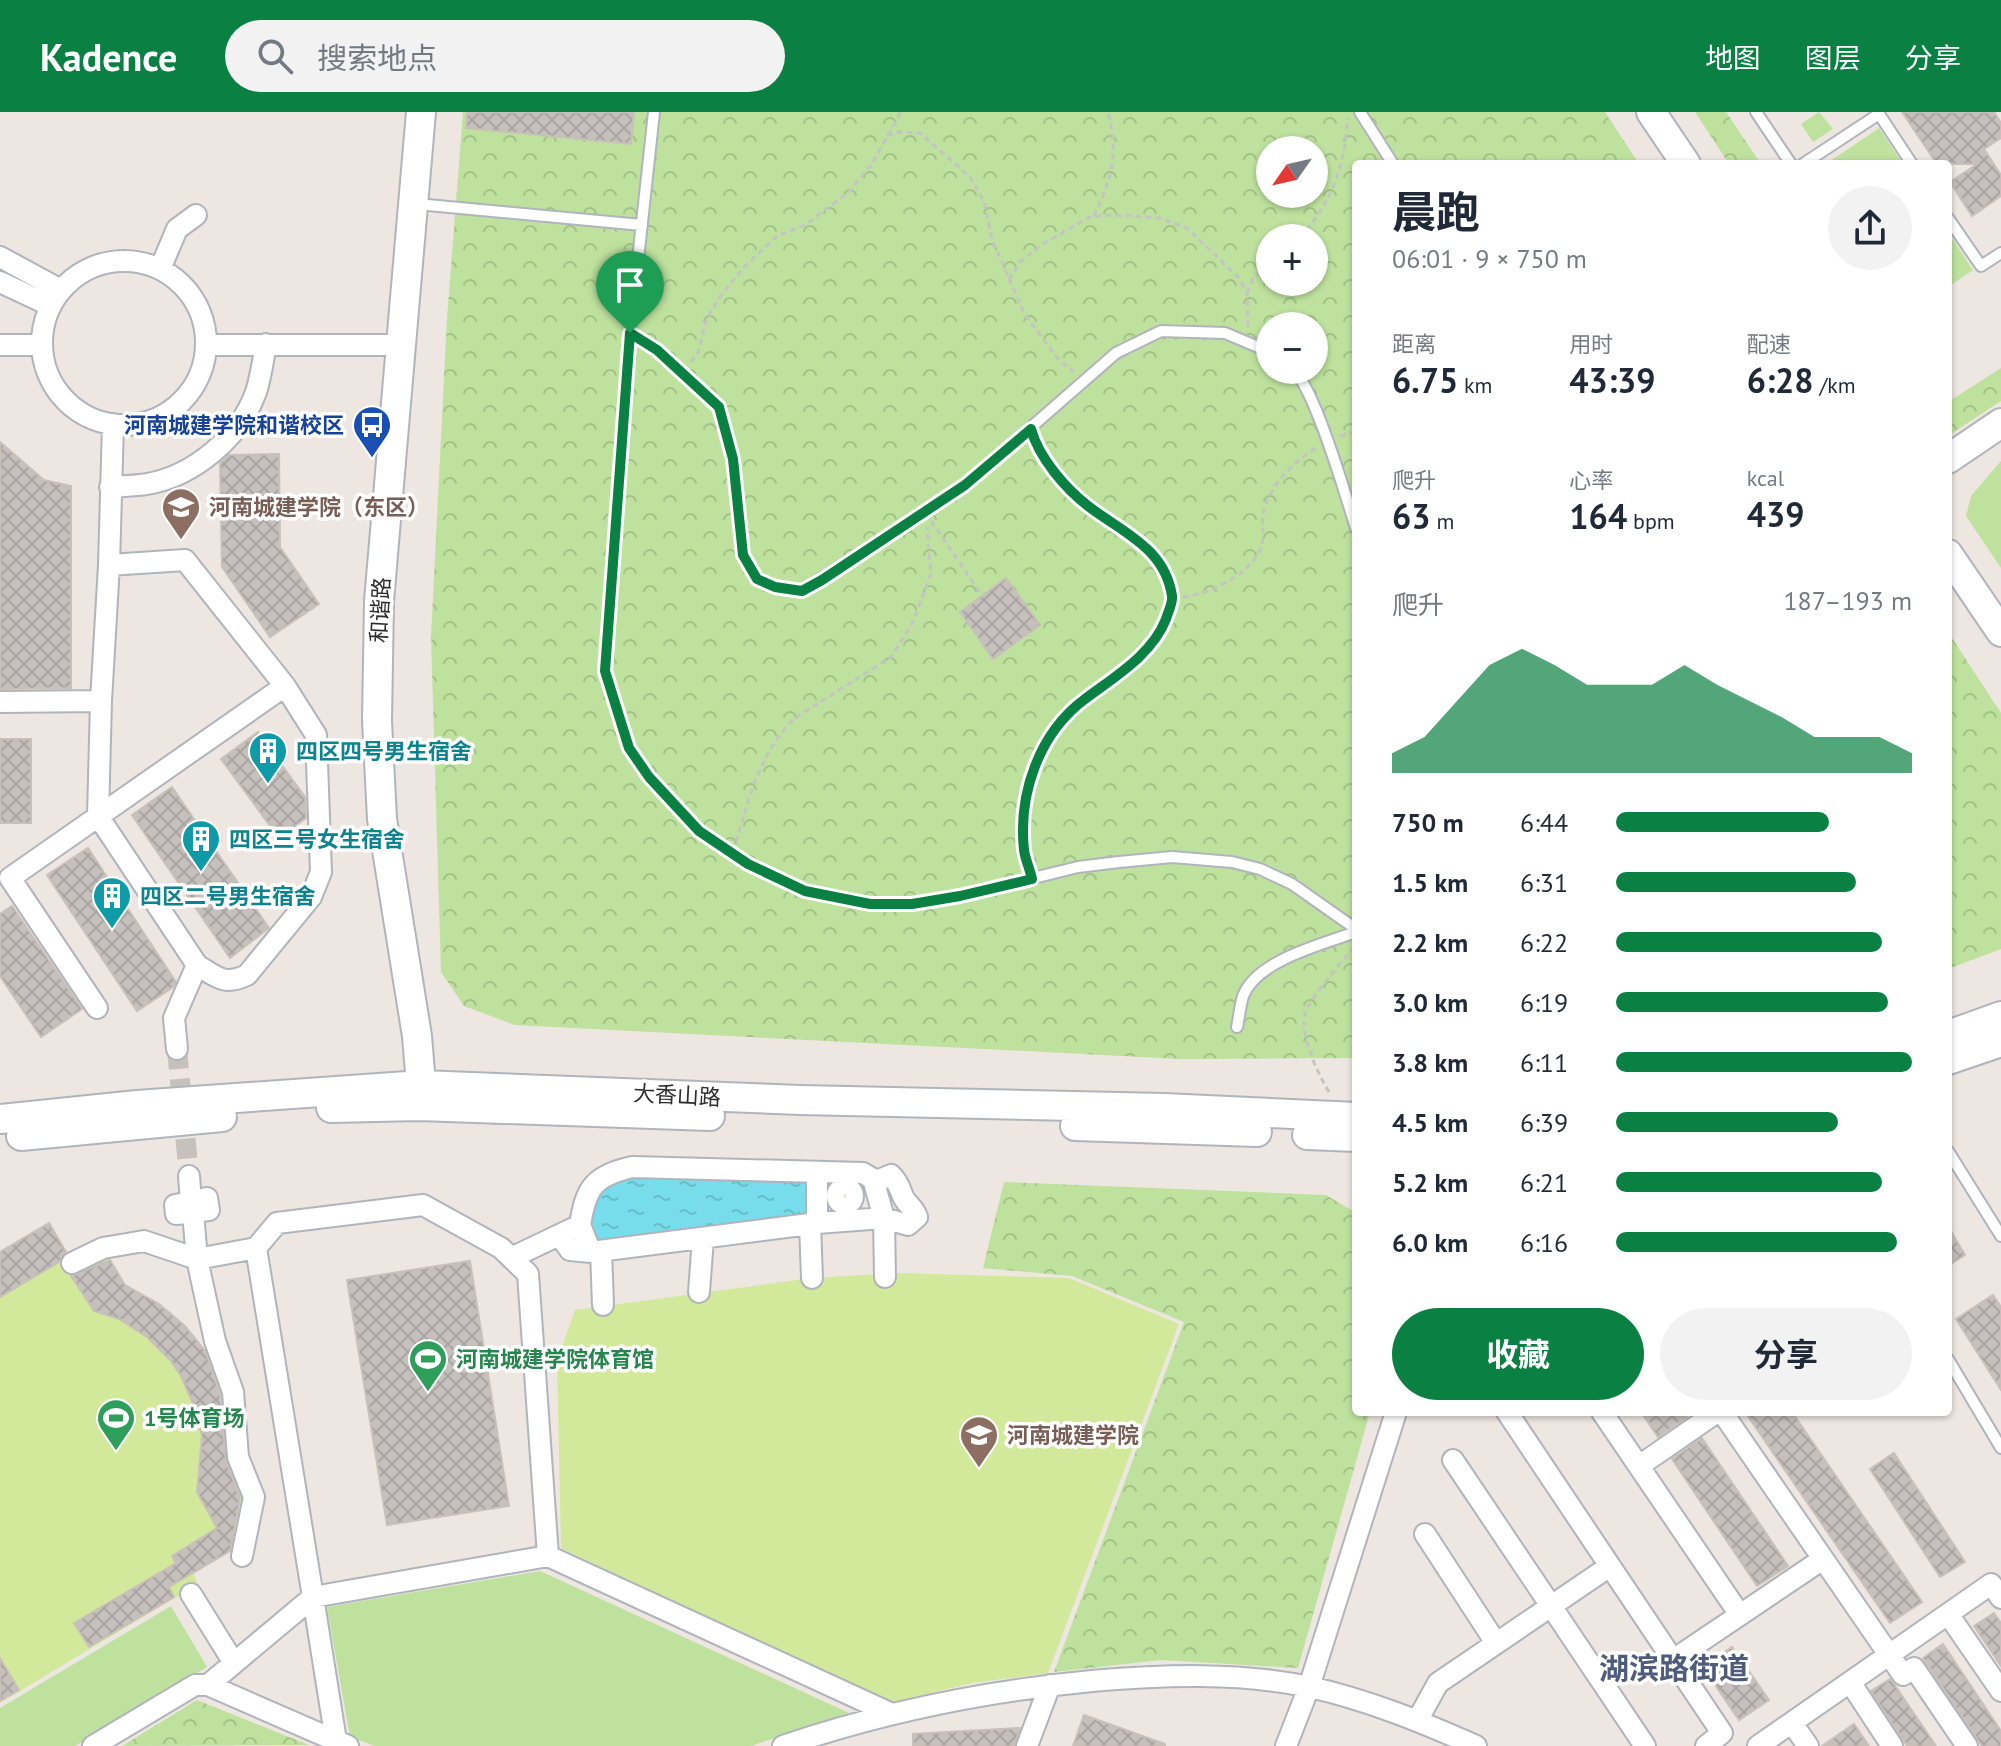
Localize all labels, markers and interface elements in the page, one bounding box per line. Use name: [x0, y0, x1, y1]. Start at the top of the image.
search box: [225, 20, 785, 92]
text: Kadence: [40, 32, 177, 81]
icon: search: [253, 34, 297, 78]
text: 搜索地点: [317, 38, 437, 77]
text: 地图: [1705, 39, 1761, 76]
text: 图层: [1805, 39, 1861, 76]
text: 分享: [1905, 39, 1961, 76]
north arrow: [1256, 136, 1328, 208]
map controls: [1256, 136, 1328, 384]
text: 晨跑: [1392, 183, 1480, 240]
button: share: [1828, 186, 1912, 270]
button: +: [1256, 224, 1328, 296]
text: 06:01 · 9 × 750 m: [1392, 242, 1587, 275]
pin: [596, 251, 664, 333]
icon: arrive: [608, 263, 652, 307]
button: −: [1256, 312, 1328, 384]
text: 距离: [1392, 330, 1436, 358]
text: 用时: [1569, 330, 1613, 358]
text: 配速: [1747, 330, 1791, 358]
text: 6.75: [1392, 358, 1458, 402]
text: 43:39: [1569, 358, 1656, 402]
text: 6:28: [1747, 358, 1814, 402]
text: km: [1458, 371, 1492, 399]
text: /km: [1814, 371, 1856, 399]
bus stop icon: 河南城建学院和谐校区: [351, 404, 393, 459]
place label: 河南城建学院和谐校区: [124, 411, 344, 439]
text: kcal: [1747, 464, 1784, 492]
text: 爬升: [1392, 466, 1436, 494]
text: 心率: [1569, 466, 1613, 494]
school or university icon: 河南城建学院（东区）: [160, 486, 202, 541]
text: 439: [1747, 492, 1805, 536]
place label: 河南城建学院（东区）: [209, 493, 429, 521]
text: 63: [1392, 494, 1431, 538]
text: 164: [1569, 494, 1627, 538]
text: m: [1431, 507, 1454, 535]
text: bpm: [1627, 507, 1675, 535]
street label: 和谐路: [364, 576, 396, 644]
text: 187–193 m: [1783, 584, 1912, 617]
text: 爬升: [1392, 588, 1444, 621]
building icon: 四区四号男生宿舍: [247, 730, 289, 785]
place label: 四区四号男生宿舍: [296, 737, 472, 765]
text: 750 m: [1392, 806, 1464, 839]
text: 6:44: [1520, 806, 1568, 839]
building icon: 四区三号女生宿舍: [180, 818, 222, 873]
place label: 四区三号女生宿舍: [229, 825, 405, 853]
text: 1.5 km: [1392, 866, 1468, 899]
text: 6:31: [1520, 866, 1568, 899]
building icon: 四区二号男生宿舍: [91, 875, 133, 930]
place label: 四区二号男生宿舍: [140, 882, 316, 910]
text: 2.2 km: [1392, 926, 1468, 959]
text: 6:22: [1520, 926, 1568, 959]
text: 3.0 km: [1392, 986, 1468, 1019]
text: 6:19: [1520, 986, 1568, 1019]
text: 3.8 km: [1392, 1046, 1468, 1079]
text: 6:11: [1520, 1046, 1568, 1079]
street label: 大香山路: [632, 1079, 722, 1111]
text: 4.5 km: [1392, 1106, 1468, 1139]
text: 6:39: [1520, 1106, 1568, 1139]
text: 5.2 km: [1392, 1166, 1468, 1199]
text: 6:21: [1520, 1166, 1568, 1199]
text: 6.0 km: [1392, 1226, 1468, 1259]
text: 6:16: [1520, 1226, 1568, 1259]
button: 收藏: [1392, 1308, 1644, 1400]
button: 分享: [1660, 1308, 1912, 1400]
sports icon: 河南城建学院体育馆: [407, 1338, 449, 1393]
place label: 河南城建学院体育馆: [456, 1345, 654, 1373]
sports icon: 1号体育场: [95, 1397, 137, 1452]
place label: 1号体育场: [144, 1404, 244, 1432]
school or university icon: 河南城建学院: [958, 1414, 1000, 1469]
place label: 河南城建学院: [1007, 1421, 1139, 1449]
district label: 湖滨路街道: [1599, 1648, 1749, 1687]

